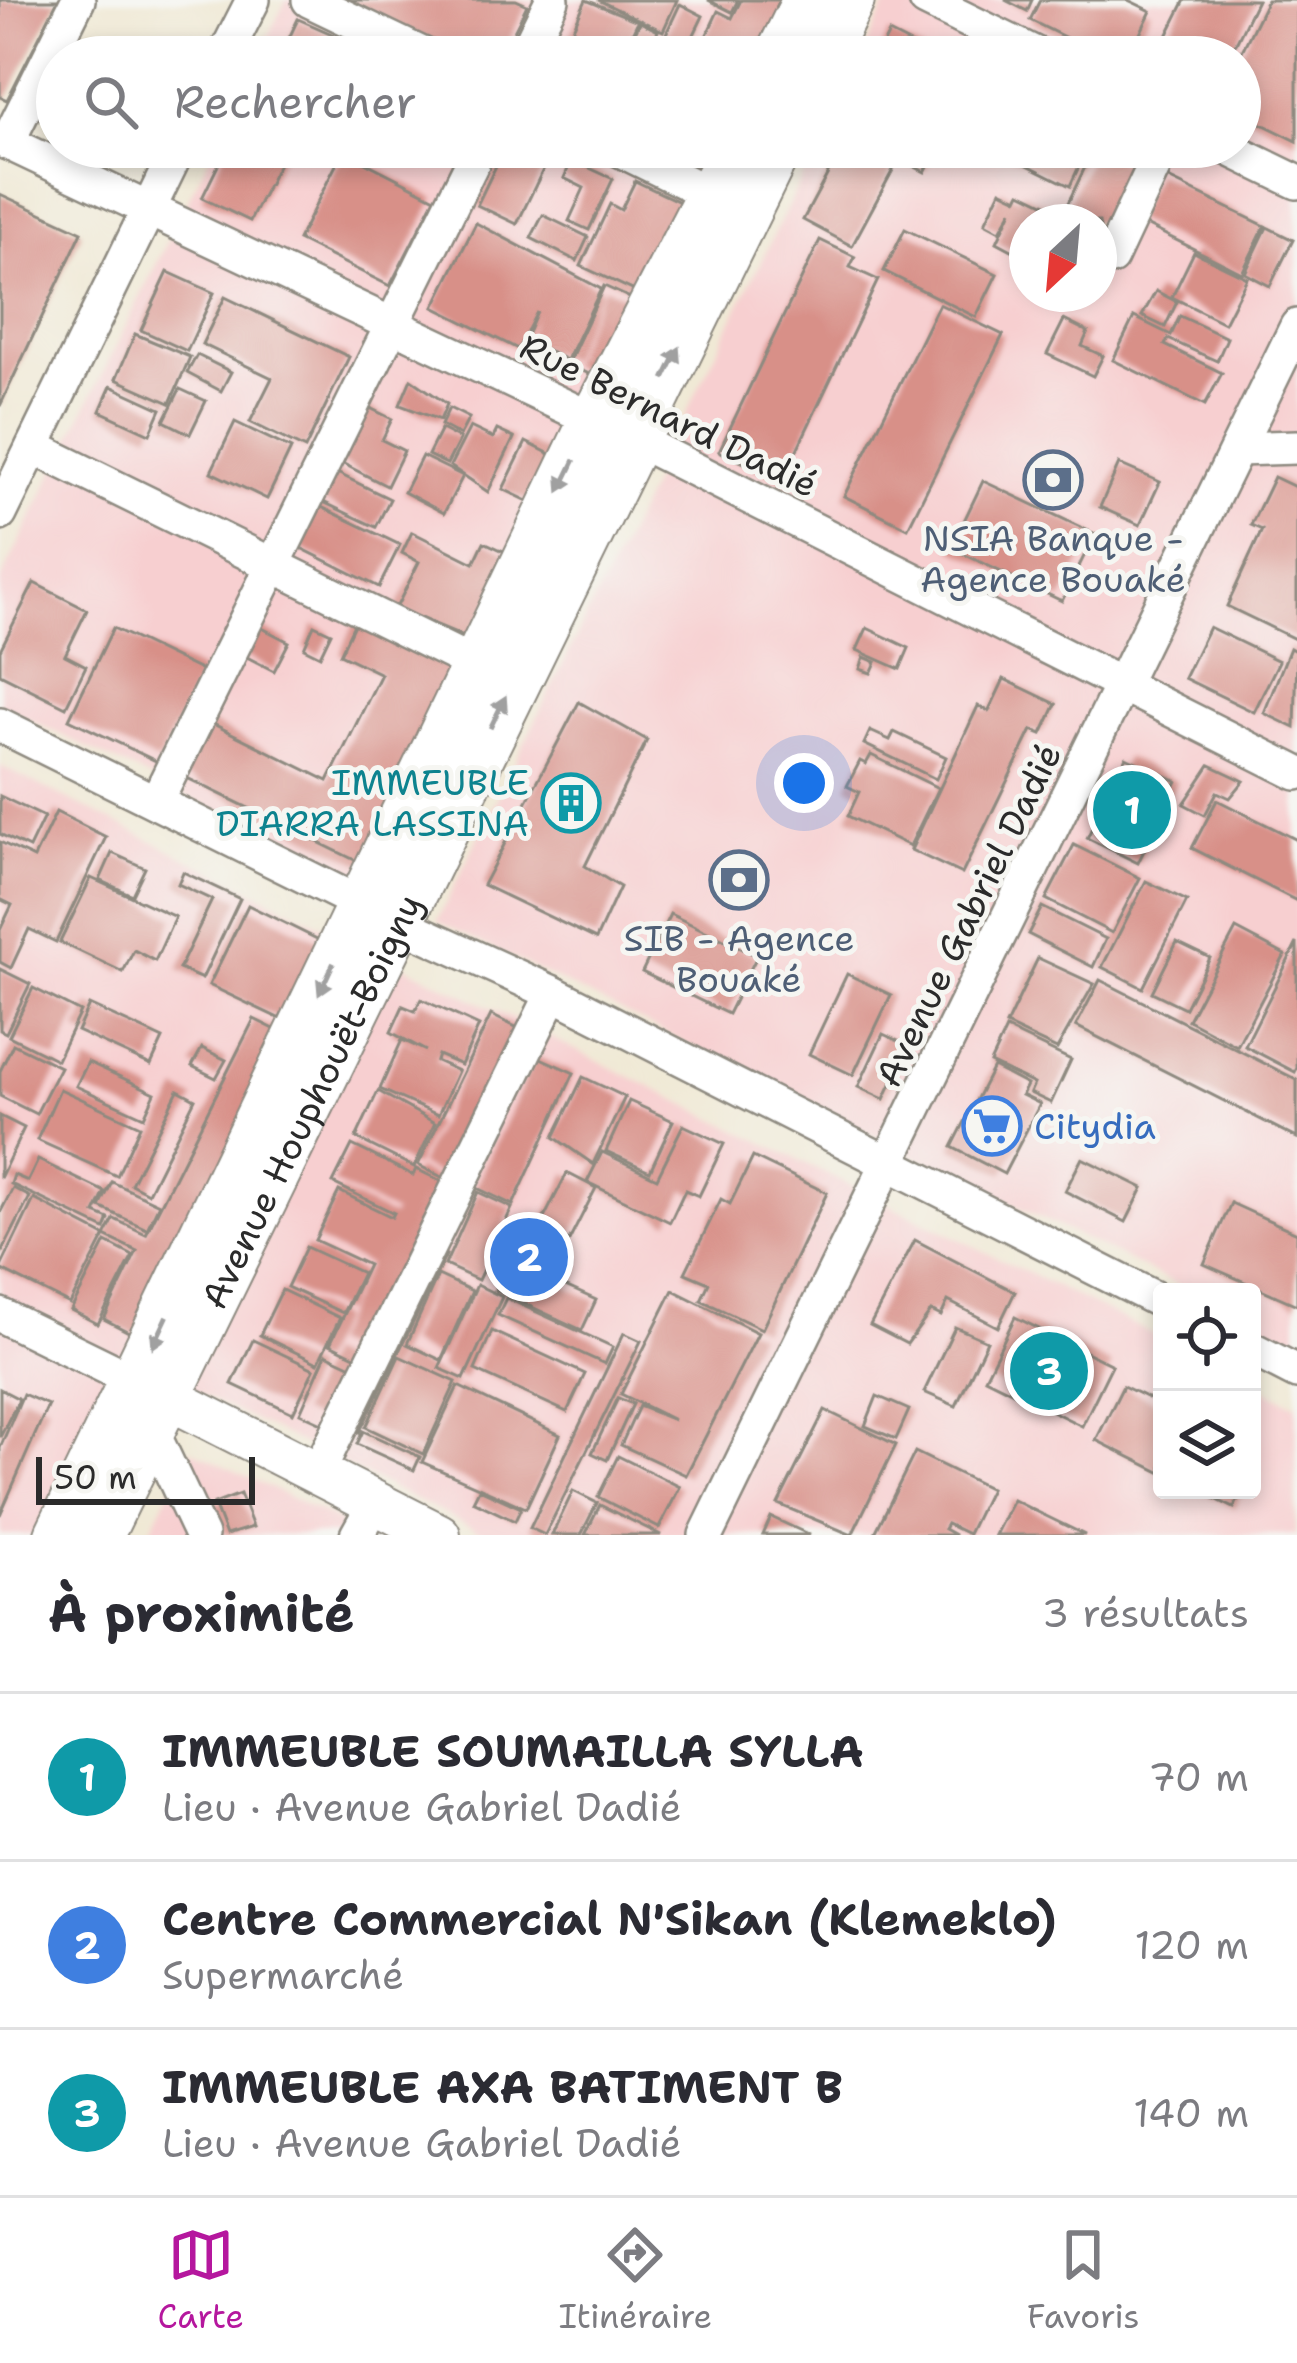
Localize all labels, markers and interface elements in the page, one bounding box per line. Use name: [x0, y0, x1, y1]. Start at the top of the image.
search box: [36, 36, 1261, 168]
icon: search: [78, 69, 144, 135]
text: Rechercher: [174, 72, 417, 132]
north arrow: [1009, 204, 1117, 312]
street label: Rue Bernard Dadié: [512, 322, 826, 509]
one-way arrow: [661, 345, 681, 380]
bank icon: NSIA Banque - Agence Bouaké: [1022, 449, 1084, 511]
one-way arrow: [557, 458, 577, 493]
place label: NSIA Banque - Agence Bouaké: [920, 514, 1186, 604]
one-way arrow: [487, 694, 507, 729]
street label: Avenue Gabriel Dadié: [864, 736, 1073, 1095]
your location: [774, 753, 834, 813]
place label: IMMEUBLE DIARRA LASSINA: [216, 758, 529, 848]
pin: 1: [1093, 765, 1171, 855]
building icon: IMMEUBLE DIARRA LASSINA: [540, 772, 602, 834]
bank icon: SIB - Agence Bouaké: [708, 849, 770, 911]
street label: Avenue Houphouët-Boigny: [189, 886, 434, 1317]
place label: SIB - Agence Bouaké: [623, 914, 855, 1004]
one-way arrow: [316, 962, 336, 997]
supermarket icon: Citydia: [961, 1095, 1023, 1157]
place label: Citydia: [1034, 1102, 1156, 1151]
pin: 2: [490, 1212, 568, 1302]
map controls: [1153, 1283, 1261, 1499]
button: locate: [1153, 1283, 1261, 1391]
one-way arrow: [150, 1315, 170, 1350]
pin: 3: [1010, 1326, 1088, 1416]
button: layers: [1153, 1391, 1261, 1499]
scale bar: [36, 1451, 255, 1504]
text: 50 m: [54, 1455, 137, 1500]
text: À proximité: [48, 1579, 355, 1647]
text: 3 résultats: [1042, 1587, 1249, 1639]
text: IMMEUBLE SOUMAILLA SYLLA: [162, 1721, 864, 1781]
text: 1: [78, 1751, 96, 1803]
text: 70 m: [1148, 1751, 1249, 1803]
text: Lieu · Avenue Gabriel Dadié: [162, 1781, 682, 1833]
text: Centre Commercial N'Sikan (Klemeklo): [162, 1889, 1057, 1949]
text: 2: [73, 1919, 101, 1971]
text: 120 m: [1134, 1919, 1249, 1971]
text: Supermarché: [162, 1949, 404, 2001]
text: IMMEUBLE AXA BATIMENT B: [162, 2057, 843, 2117]
text: 3: [73, 2087, 101, 2139]
text: 140 m: [1133, 2087, 1249, 2139]
text: Lieu · Avenue Gabriel Dadié: [162, 2117, 682, 2169]
tab: Carte: [157, 2222, 244, 2339]
tab: Itinéraire: [559, 2222, 712, 2339]
tab: Favoris: [1027, 2222, 1140, 2339]

